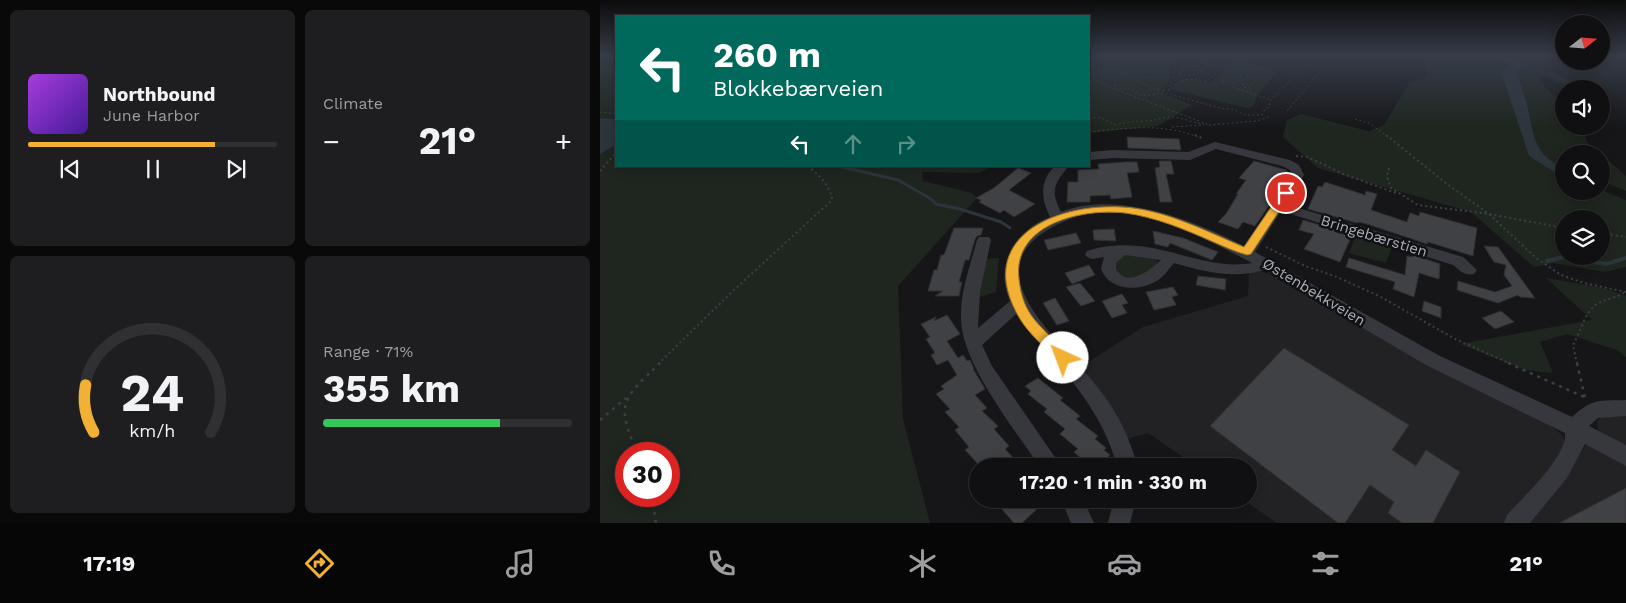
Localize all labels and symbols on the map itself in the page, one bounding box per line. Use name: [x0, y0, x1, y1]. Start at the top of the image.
north arrow: [1555, 15, 1610, 70]
pin: [1265, 172, 1307, 214]
street label: Bringebærstien: [1318, 211, 1430, 261]
street label: Østenbekkveien: [1259, 254, 1369, 330]
position arrow: [1036, 331, 1088, 383]
speed limit sign: 30: [615, 442, 680, 507]

